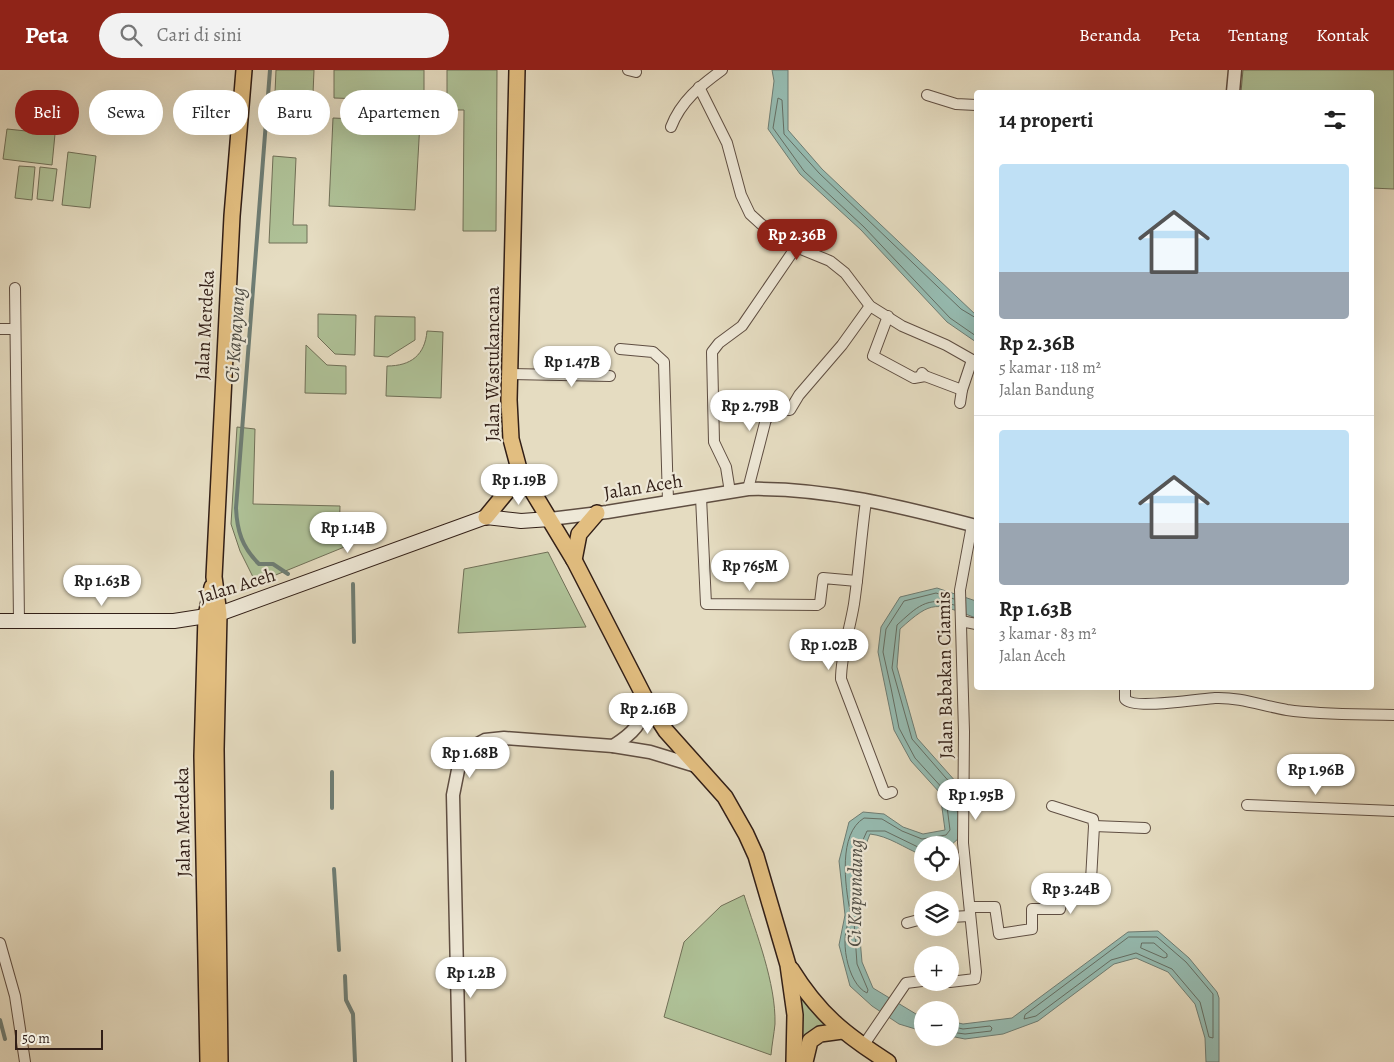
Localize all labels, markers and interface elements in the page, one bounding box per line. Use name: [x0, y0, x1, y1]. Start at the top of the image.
search box: [99, 13, 449, 58]
text: Peta: [25, 19, 69, 51]
icon: search: [117, 21, 145, 49]
text: Cari di sini: [157, 22, 242, 48]
text: Beranda: [1079, 23, 1141, 47]
text: Peta: [1169, 23, 1200, 47]
text: Tentang: [1228, 23, 1288, 47]
text: Kontak: [1316, 23, 1369, 47]
chip: Beli: [15, 90, 79, 135]
chip: Sewa: [89, 90, 163, 135]
chip: Filter: [173, 90, 248, 135]
chip: Baru: [258, 90, 330, 135]
chip: Apartemen: [340, 90, 458, 135]
text: 14 properti: [999, 106, 1093, 134]
icon: filters: [1321, 106, 1349, 134]
icon: home: [1129, 197, 1219, 287]
pin: Rp 2.36B: [745, 218, 849, 261]
text: Rp 2.36B: [768, 224, 826, 246]
street label: Jalan Merdeka: [189, 269, 221, 381]
water label: Ci Kapayang: [218, 286, 252, 384]
street label: Jalan Wastukancana: [480, 286, 506, 442]
text: Rp 2.36B: [999, 329, 1075, 357]
pin: Rp 1.47B: [520, 346, 624, 388]
text: Rp 1.47B: [544, 351, 600, 373]
text: 5 kamar · 118 m²: [999, 357, 1101, 379]
text: Jalan Bandung: [999, 379, 1094, 401]
pin: Rp 2.79B: [698, 390, 802, 432]
text: Rp 2.79B: [721, 395, 779, 417]
icon: home: [1129, 462, 1219, 552]
pin: Rp 1.19B: [467, 464, 571, 506]
street label: Jalan Aceh: [602, 468, 684, 506]
text: Rp 1.19B: [492, 469, 546, 491]
pin: Rp 1.14B: [296, 512, 400, 554]
text: Rp 1.14B: [321, 517, 375, 539]
pin: Rp 765M: [704, 550, 796, 592]
text: Rp 765M: [722, 555, 778, 577]
street label: Jalan Aceh: [195, 562, 279, 610]
pin: Rp 1.63B: [50, 564, 154, 607]
text: Rp 1.63B: [74, 570, 130, 592]
street label: Jalan Babakan Ciamis: [931, 591, 959, 759]
text: Rp 1.63B: [999, 595, 1072, 623]
text: 3 kamar · 83 m²: [999, 623, 1096, 645]
pin: Rp 1.02B: [777, 628, 881, 671]
text: Rp 1.02B: [800, 634, 858, 656]
text: Jalan Aceh: [999, 645, 1066, 667]
pin: Rp 2.16B: [596, 692, 700, 735]
text: Rp 2.16B: [620, 698, 676, 720]
pin: Rp 1.68B: [418, 736, 522, 779]
text: Rp 1.68B: [442, 742, 498, 764]
pin: Rp 1.96B: [1264, 754, 1368, 796]
text: Rp 1.96B: [1288, 759, 1344, 781]
street label: Jalan Merdeka: [169, 767, 197, 877]
pin: Rp 1.95B: [924, 778, 1028, 821]
text: Rp 1.95B: [948, 784, 1004, 806]
map controls: [914, 836, 959, 1046]
button: locate: [914, 836, 959, 881]
water label: Ci Kapundung: [841, 839, 869, 947]
pin: Rp 3.24B: [1019, 872, 1123, 915]
text: Rp 3.24B: [1042, 878, 1100, 900]
button: layers: [914, 891, 959, 936]
button: +: [914, 946, 959, 991]
pin: Rp 1.2B: [425, 956, 517, 999]
text: Rp 1.2B: [446, 962, 496, 984]
button: −: [914, 1001, 959, 1046]
scale bar: [15, 1027, 102, 1050]
text: 50 m: [22, 1029, 50, 1048]

